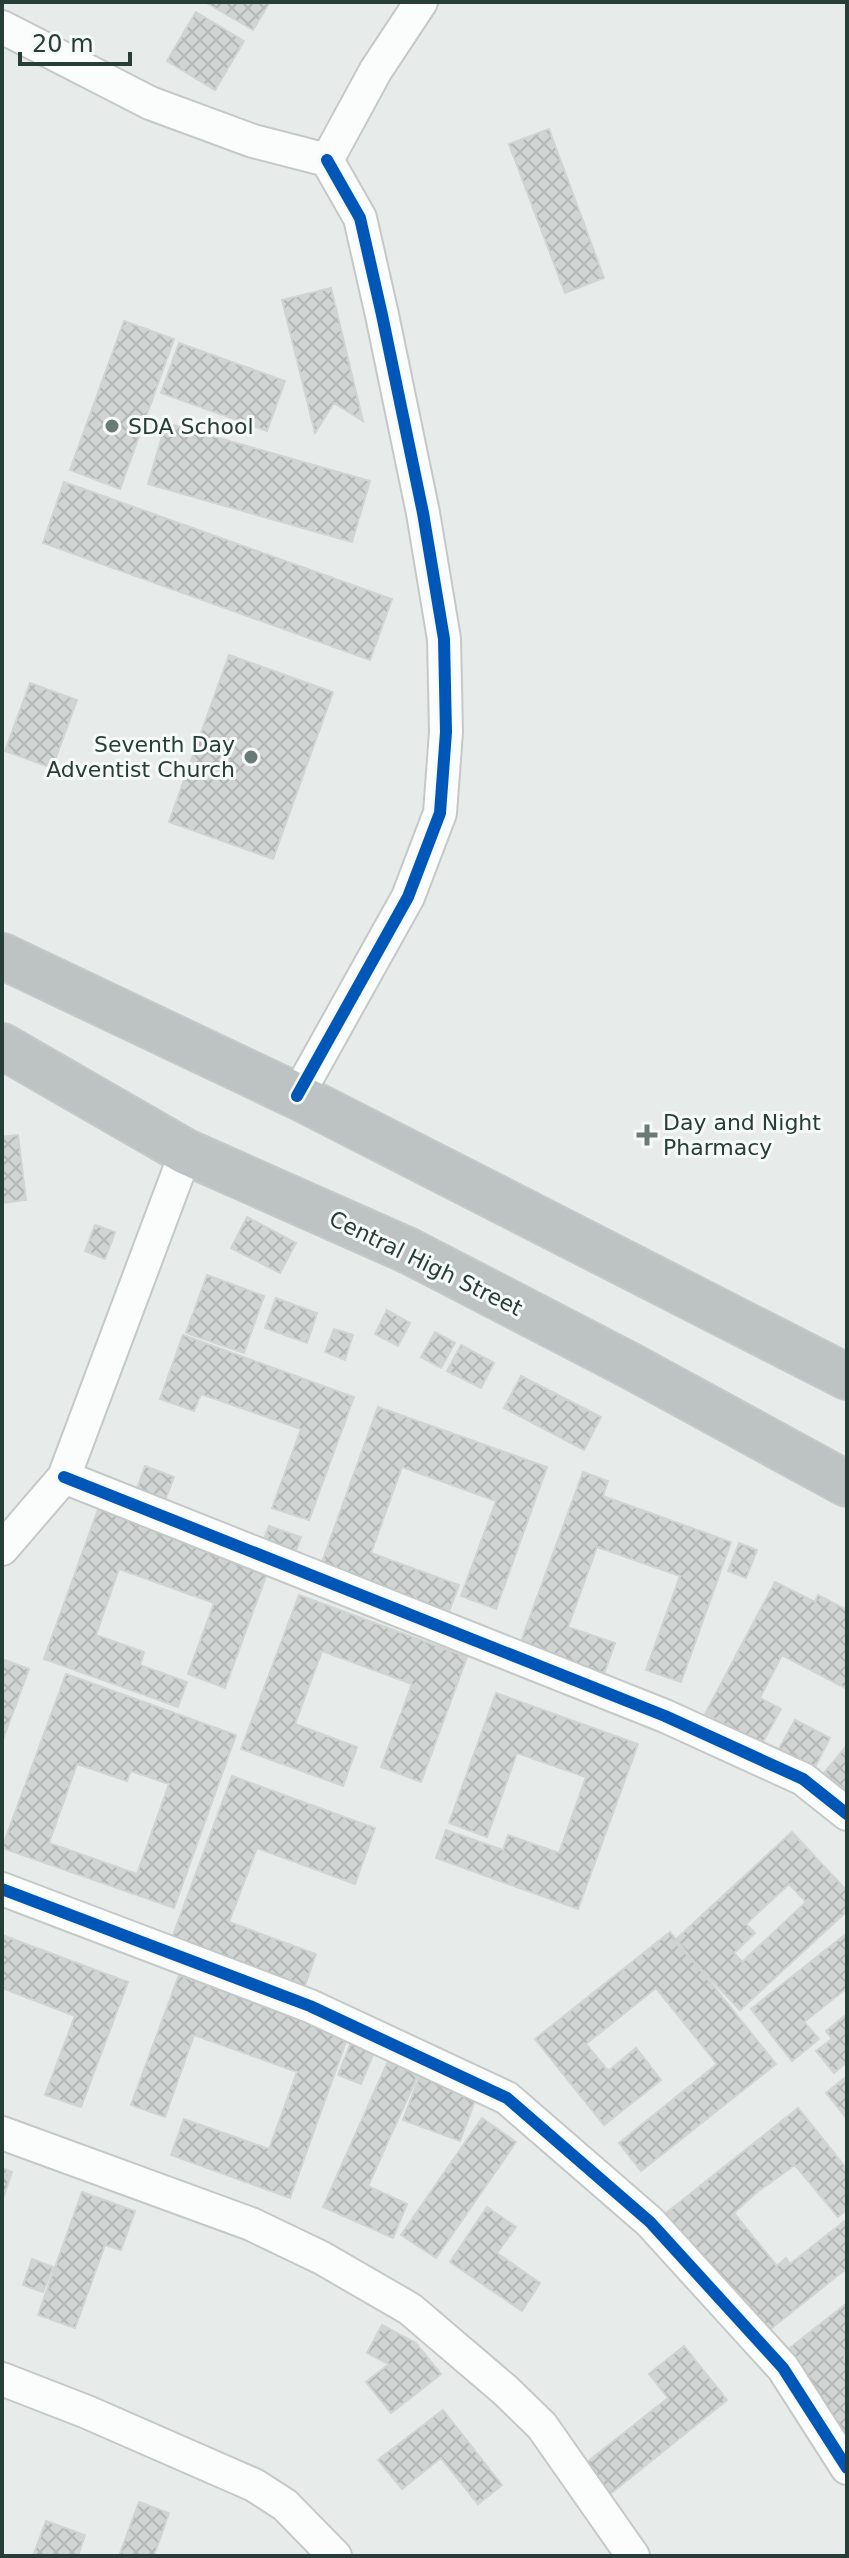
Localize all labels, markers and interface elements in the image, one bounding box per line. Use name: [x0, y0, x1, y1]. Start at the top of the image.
scale bar: [20, 16, 130, 66]
text: 20 m: [32, 30, 94, 58]
place label: SDA School: [128, 414, 254, 439]
marker: SDA School: [103, 417, 121, 435]
place label: Seventh Day Adventist Church: [46, 732, 235, 782]
marker: Seventh Day Adventist Church: [242, 748, 260, 766]
place label: Day and Night Pharmacy: [663, 1110, 821, 1160]
marker: Day and Night Pharmacy: [638, 1126, 656, 1144]
street label: Central High Street: [325, 1206, 527, 1321]

